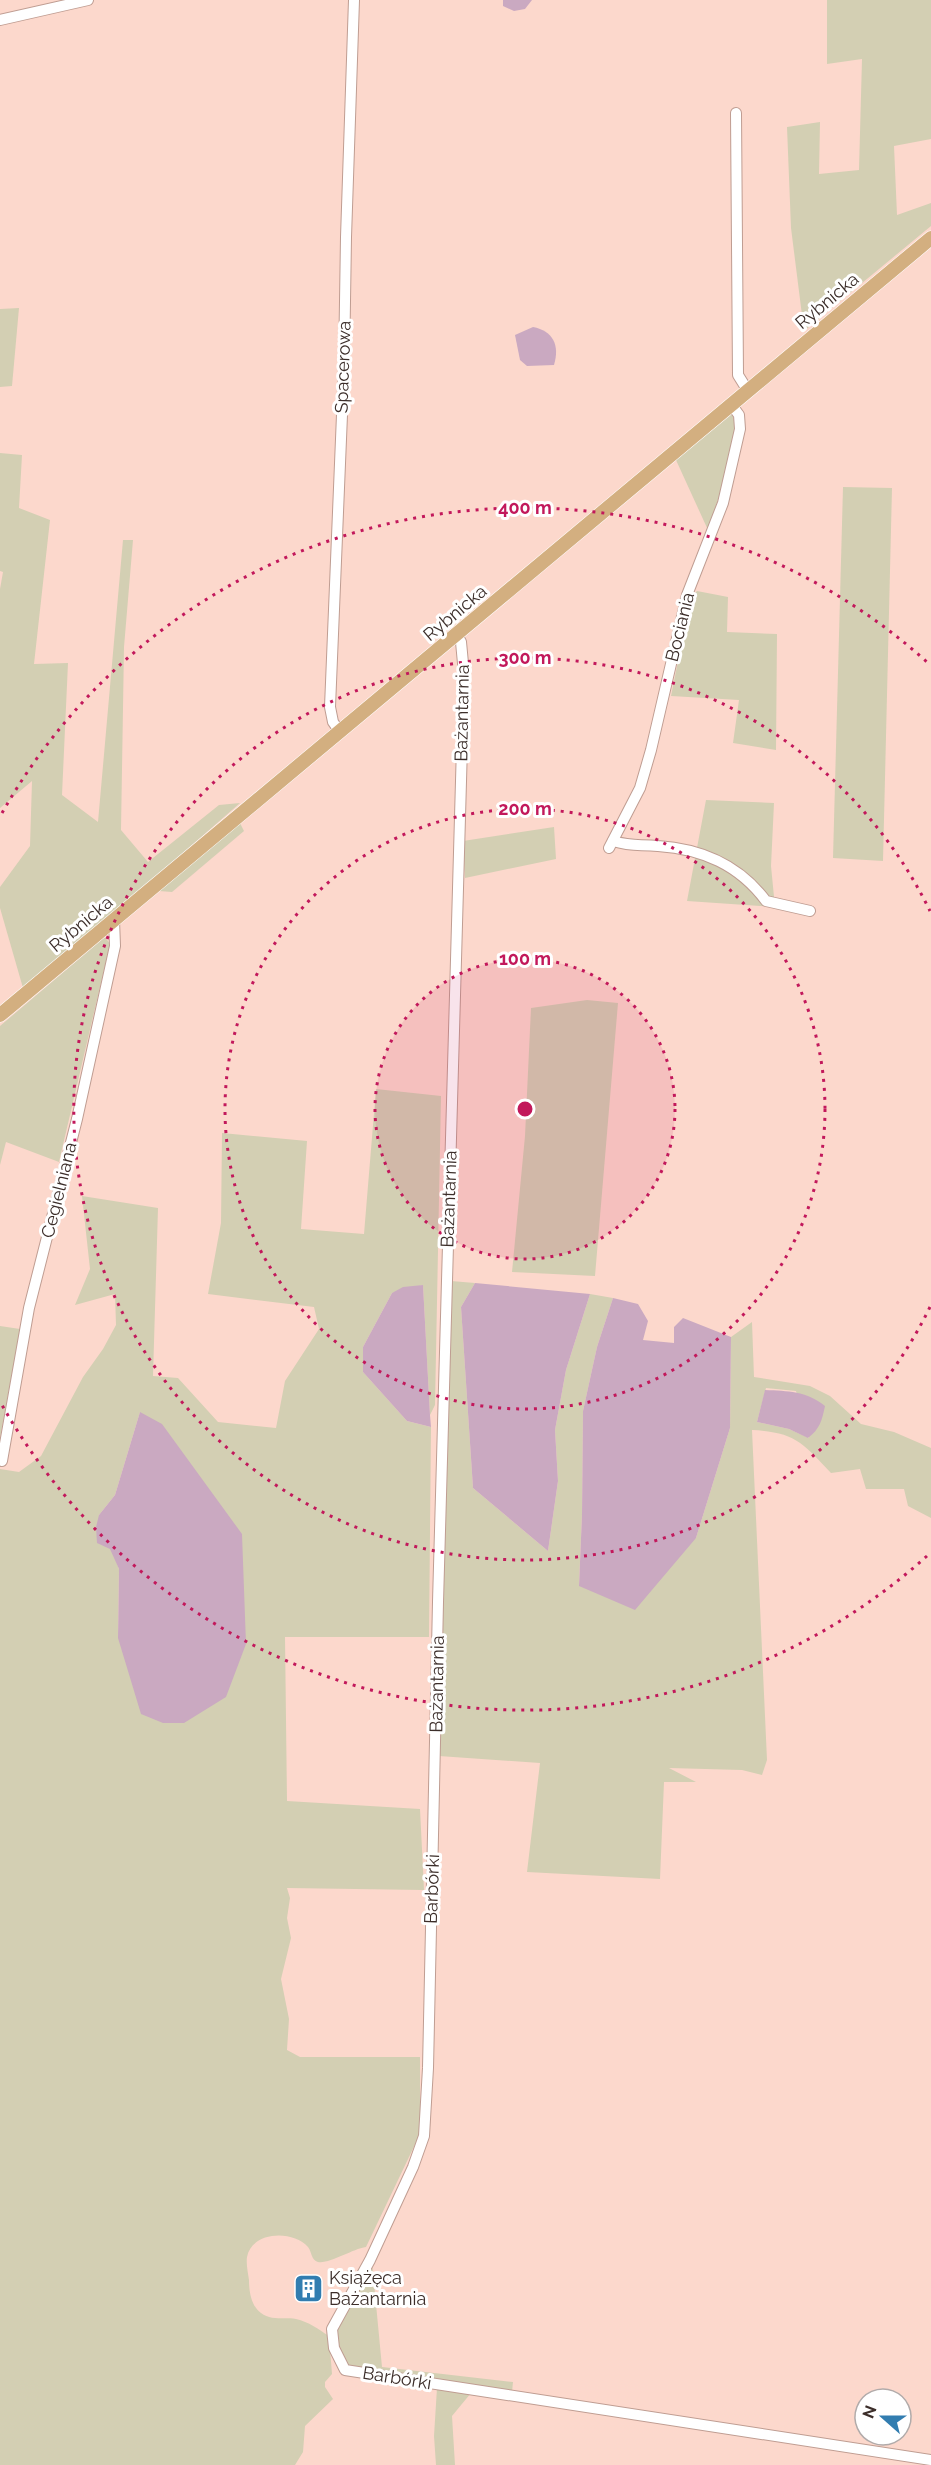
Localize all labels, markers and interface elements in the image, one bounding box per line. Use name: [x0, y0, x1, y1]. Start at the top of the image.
street label: Rybnicka: [791, 268, 863, 333]
street label: Spacerowa: [330, 320, 355, 414]
text: 400 m: [498, 497, 552, 518]
street label: Rybnicka: [419, 580, 491, 645]
street label: Bociania: [661, 590, 698, 664]
text: 300 m: [498, 647, 552, 668]
street label: Bażantarnia: [450, 664, 473, 762]
text: 200 m: [498, 798, 552, 819]
street label: Rybnicka: [45, 891, 117, 956]
text: 100 m: [499, 948, 551, 969]
centre of rings: [515, 1099, 535, 1119]
street label: Cegielniana: [36, 1140, 81, 1240]
street label: Bażantarnia: [436, 1150, 461, 1248]
street label: Bażantarnia: [425, 1635, 448, 1733]
street label: Barbórki: [420, 1854, 443, 1924]
place label: Książęca Bażantarnia: [329, 2267, 426, 2309]
building icon: Książęca Bażantarnia: [292, 2272, 324, 2304]
street label: Barbórki: [361, 2362, 433, 2393]
north arrow: [853, 2387, 913, 2447]
text: N: [858, 2403, 881, 2421]

